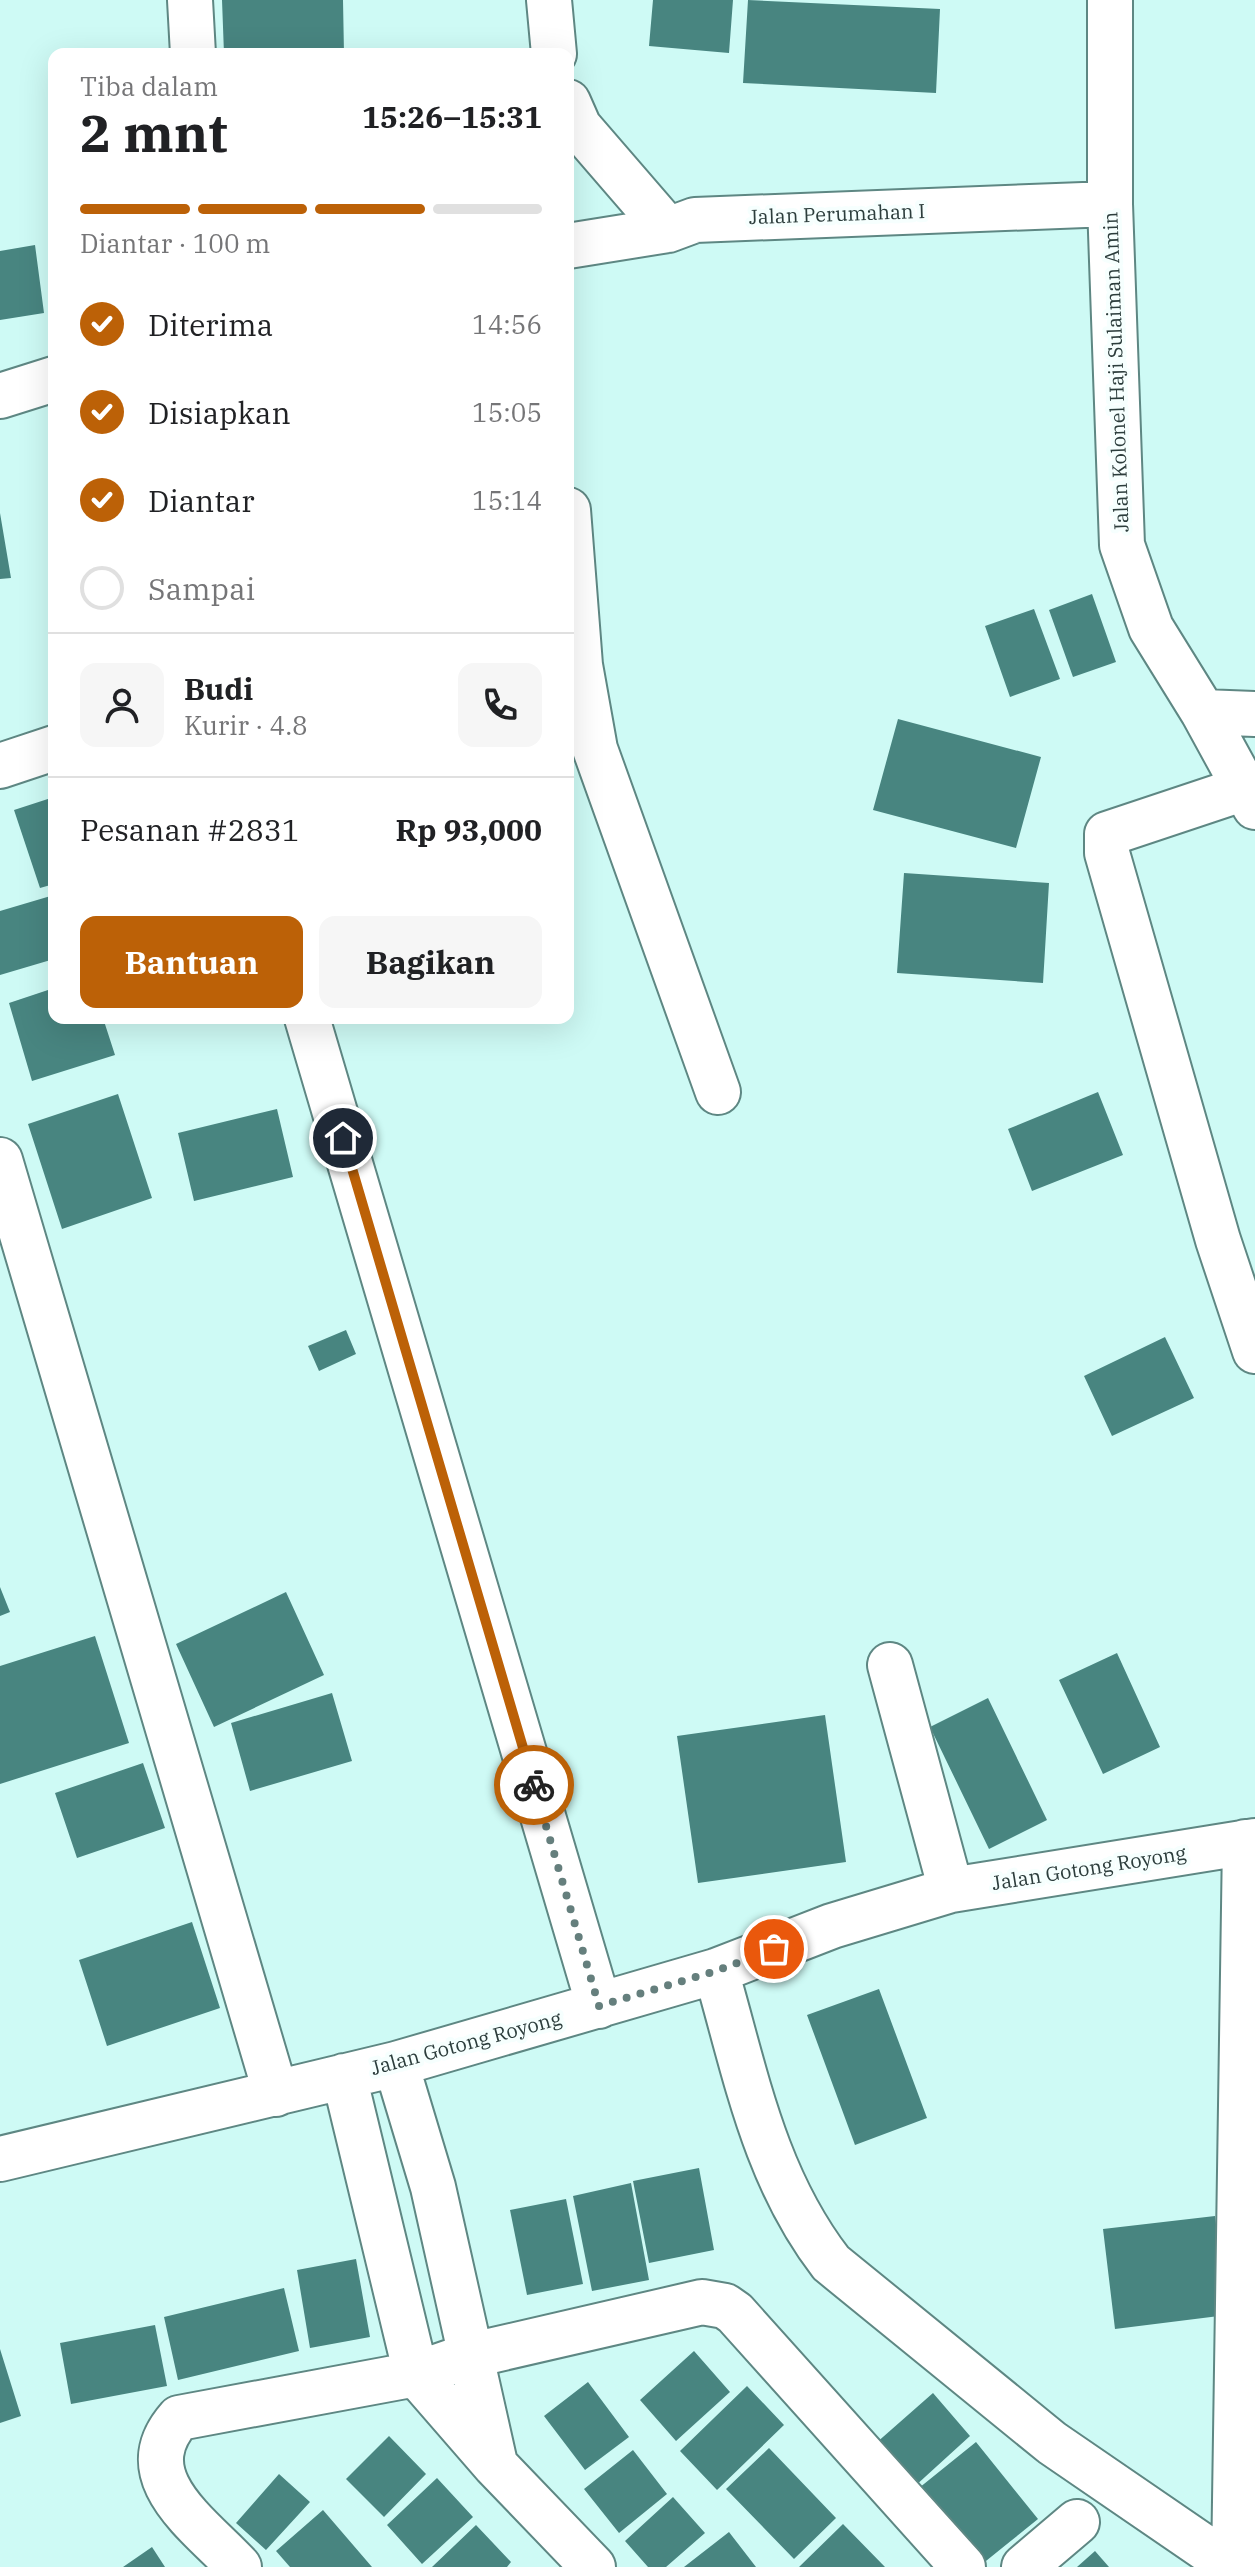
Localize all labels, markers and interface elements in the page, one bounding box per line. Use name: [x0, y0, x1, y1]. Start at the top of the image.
text: Tiba dalam: [80, 69, 218, 103]
text: 15:26–15:31: [362, 97, 542, 136]
text: 2 mnt: [80, 99, 228, 166]
street label: Jalan Perumahan I: [748, 197, 926, 230]
street label: Jalan Kolonel Haji Sulaiman Amin: [1096, 211, 1135, 533]
text: Diantar · 100 m: [80, 226, 270, 260]
icon: check: [80, 302, 124, 346]
text: Diterima: [148, 305, 273, 344]
text: 14:56: [472, 307, 542, 341]
icon: check: [80, 390, 124, 434]
text: Disiapkan: [148, 393, 291, 432]
text: 15:05: [472, 395, 542, 429]
icon: check: [80, 478, 124, 522]
text: Diantar: [148, 481, 254, 520]
text: 15:14: [472, 483, 542, 517]
text: Sampai: [148, 569, 255, 608]
button: person: [80, 663, 164, 747]
button: phone: [458, 663, 542, 747]
text: Budi: [184, 669, 253, 708]
text: Kurir · 4.8: [184, 708, 308, 742]
text: Pesanan #2831: [80, 810, 300, 849]
text: Rp 93,000: [396, 810, 542, 849]
button: Bantuan: [80, 916, 303, 1008]
button: Bagikan: [319, 916, 542, 1008]
pin: [309, 1104, 377, 1172]
icon: home: [321, 1116, 365, 1160]
courier: [494, 1745, 574, 1825]
icon: bike: [512, 1763, 556, 1807]
street label: Jalan Gotong Royong: [990, 1839, 1188, 1896]
pin: [740, 1915, 808, 1983]
icon: bag: [752, 1927, 796, 1971]
street label: Jalan Gotong Royong: [368, 2004, 564, 2081]

